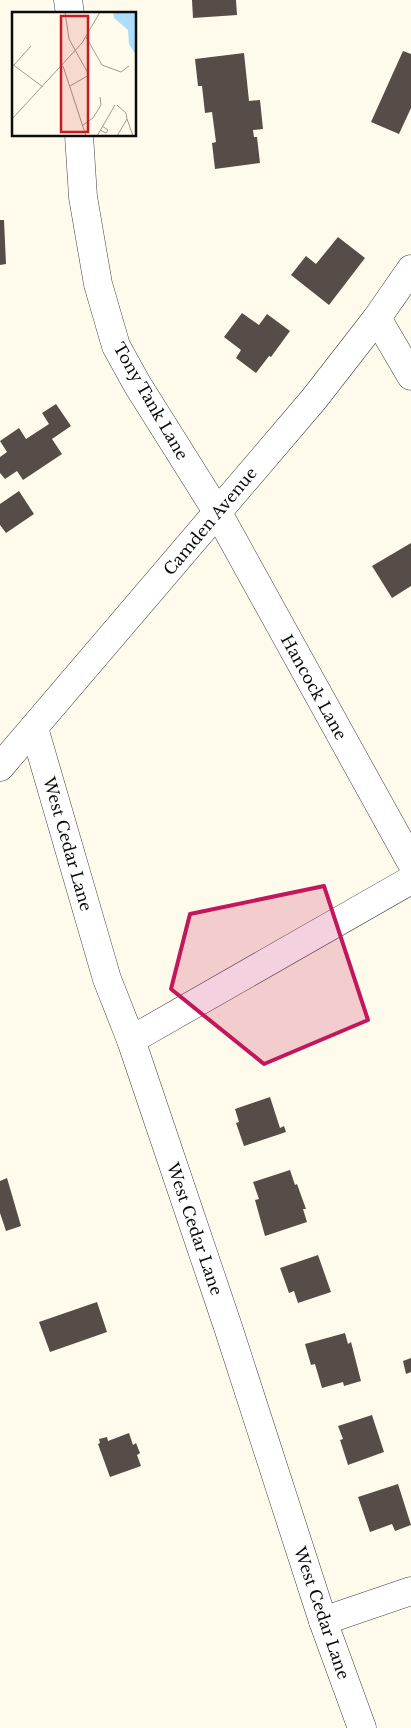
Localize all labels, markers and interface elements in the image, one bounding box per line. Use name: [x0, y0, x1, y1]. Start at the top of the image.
inset map: [12, 12, 136, 136]
street label: Tony Tank Lane: [109, 339, 193, 463]
street label: Camden Avenue: [159, 463, 261, 579]
street label: Hancock Lane: [277, 631, 351, 743]
street label: West Cedar Lane: [39, 774, 97, 913]
street label: West Cedar Lane: [163, 1159, 227, 1298]
street label: West Cedar Lane: [290, 1543, 354, 1682]

